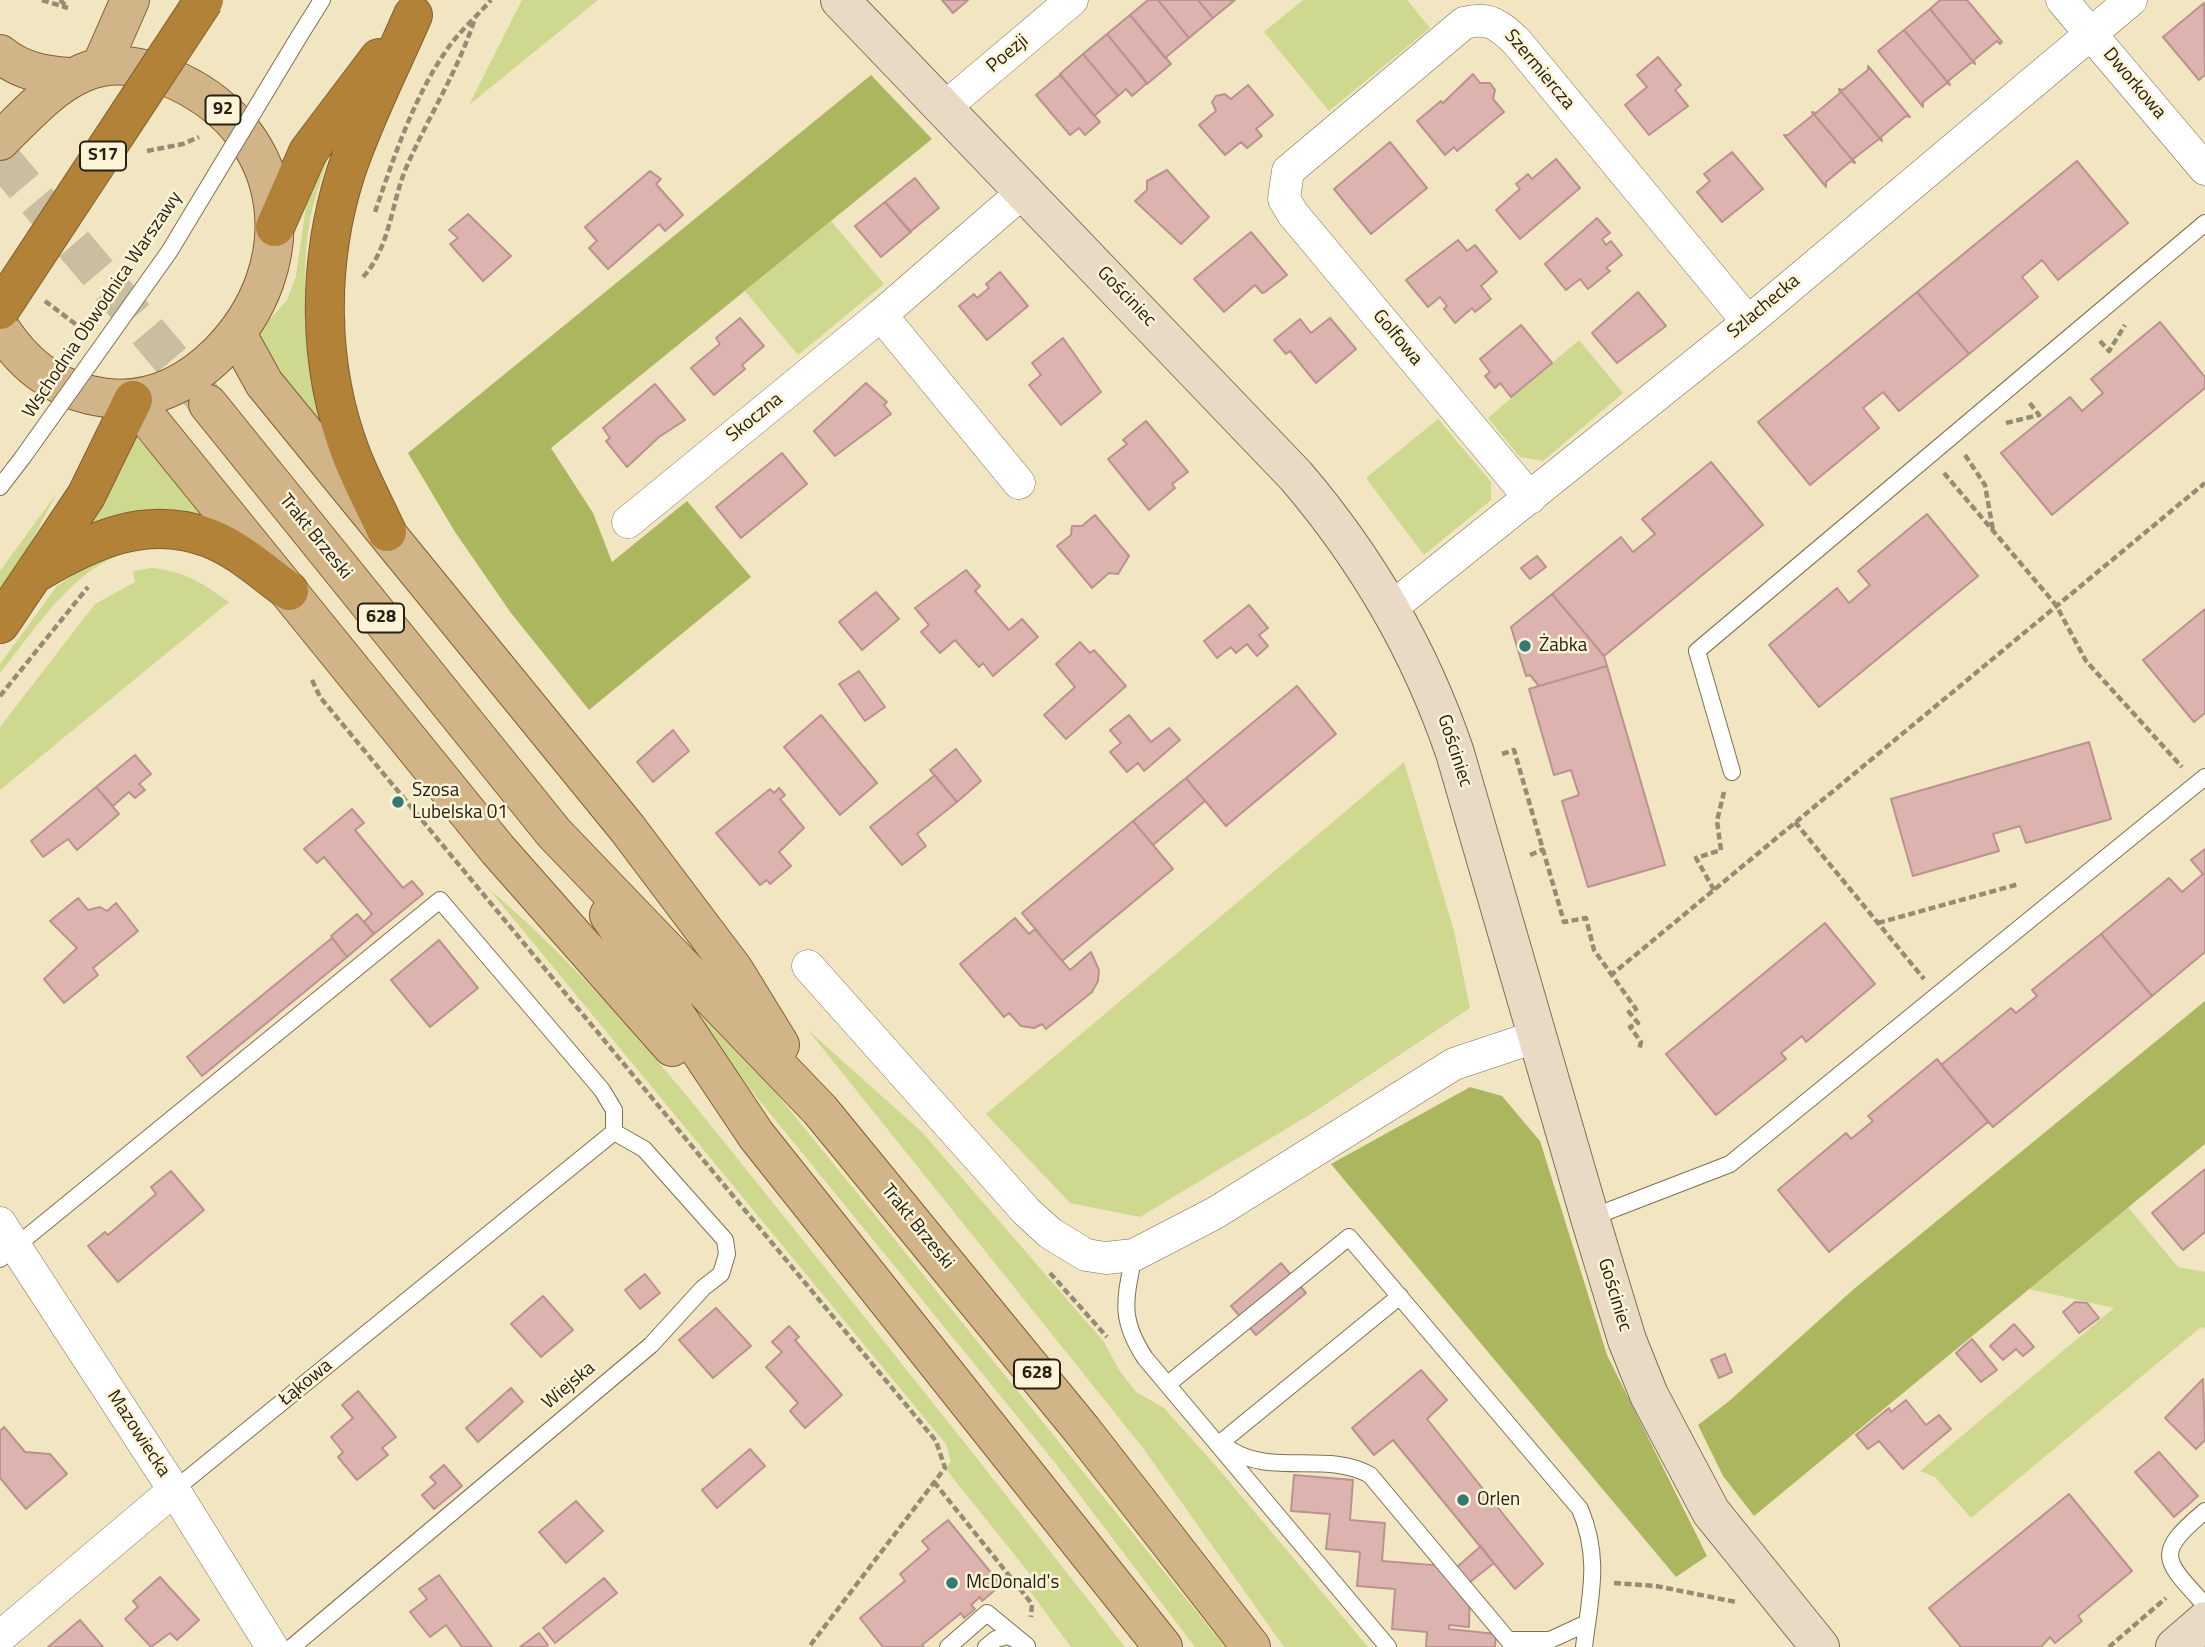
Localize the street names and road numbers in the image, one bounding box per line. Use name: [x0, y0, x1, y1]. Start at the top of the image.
street label: Szermiercza: [1499, 25, 1579, 115]
street label: Poezji: [982, 30, 1034, 78]
street label: Dworkowa: [2098, 44, 2170, 124]
road number: 92: [206, 96, 241, 124]
road number: S17: [80, 141, 126, 170]
street label: Wschodnia Obwodnica Warszawy: [18, 187, 188, 423]
street label: Gościniec: [1092, 262, 1160, 332]
street label: Szlachecka: [1723, 270, 1805, 344]
street label: Golfowa: [1367, 305, 1427, 371]
street label: Skoczna: [722, 388, 788, 448]
street label: Trakt Brzeski: [274, 490, 356, 584]
road number: 628: [358, 604, 404, 632]
street label: Gościniec: [1432, 712, 1476, 790]
street label: Trakt Brzeski: [876, 1180, 958, 1274]
street label: Gościniec: [1592, 1256, 1636, 1334]
street label: Łąkowa: [275, 1355, 337, 1411]
street label: Wiejska: [538, 1357, 600, 1415]
road number: 628: [1014, 1359, 1060, 1388]
street label: Mazowiecka: [101, 1386, 175, 1482]

